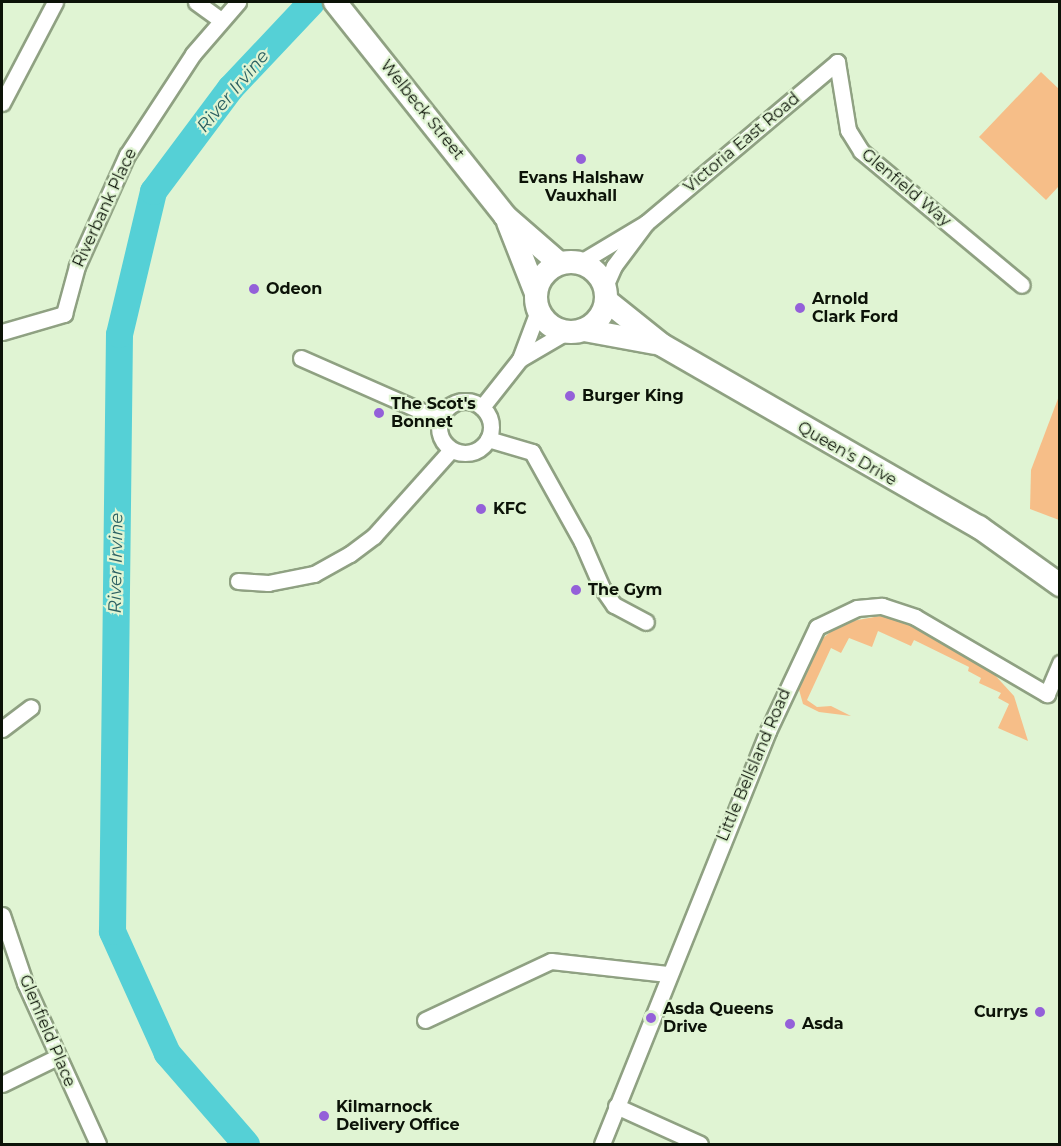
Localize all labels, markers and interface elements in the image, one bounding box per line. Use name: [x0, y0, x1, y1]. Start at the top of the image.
water label: River Irvine: [192, 45, 274, 137]
street label: Welbeck Street: [376, 56, 468, 164]
street label: Victoria East Road: [680, 89, 804, 197]
street label: Glenfield Way: [857, 145, 955, 231]
street label: Riverbank Place: [69, 146, 141, 270]
marker: Evans Halshaw Vauxhall: [574, 152, 588, 166]
place label: Evans Halshaw Vauxhall: [518, 168, 644, 206]
place label: Odeon: [266, 279, 322, 299]
marker: Odeon: [247, 282, 261, 296]
place label: Arnold Clark Ford: [812, 289, 898, 327]
marker: Arnold Clark Ford: [793, 301, 807, 315]
place label: Burger King: [582, 386, 684, 406]
marker: Burger King: [563, 389, 577, 403]
place label: The Scot's Bonnet: [391, 394, 476, 432]
marker: The Scot's Bonnet: [372, 406, 386, 420]
street label: Queen's Drive: [794, 418, 900, 490]
place label: KFC: [493, 499, 527, 519]
marker: KFC: [474, 502, 488, 516]
water label: River Irvine: [104, 512, 128, 614]
place label: The Gym: [588, 580, 662, 600]
marker: The Gym: [569, 583, 583, 597]
street label: Little Bellsland Road: [713, 686, 795, 844]
street label: Glenfield Place: [15, 972, 79, 1090]
place label: Asda Queens Drive: [663, 999, 773, 1037]
place label: Currys: [974, 1002, 1028, 1022]
marker: Currys: [1033, 1005, 1047, 1019]
marker: Asda Queens Drive: [644, 1011, 658, 1025]
place label: Asda: [802, 1014, 844, 1034]
marker: Asda: [783, 1017, 797, 1031]
place label: Kilmarnock Delivery Office: [336, 1097, 460, 1135]
marker: Kilmarnock Delivery Office: [317, 1109, 331, 1123]

